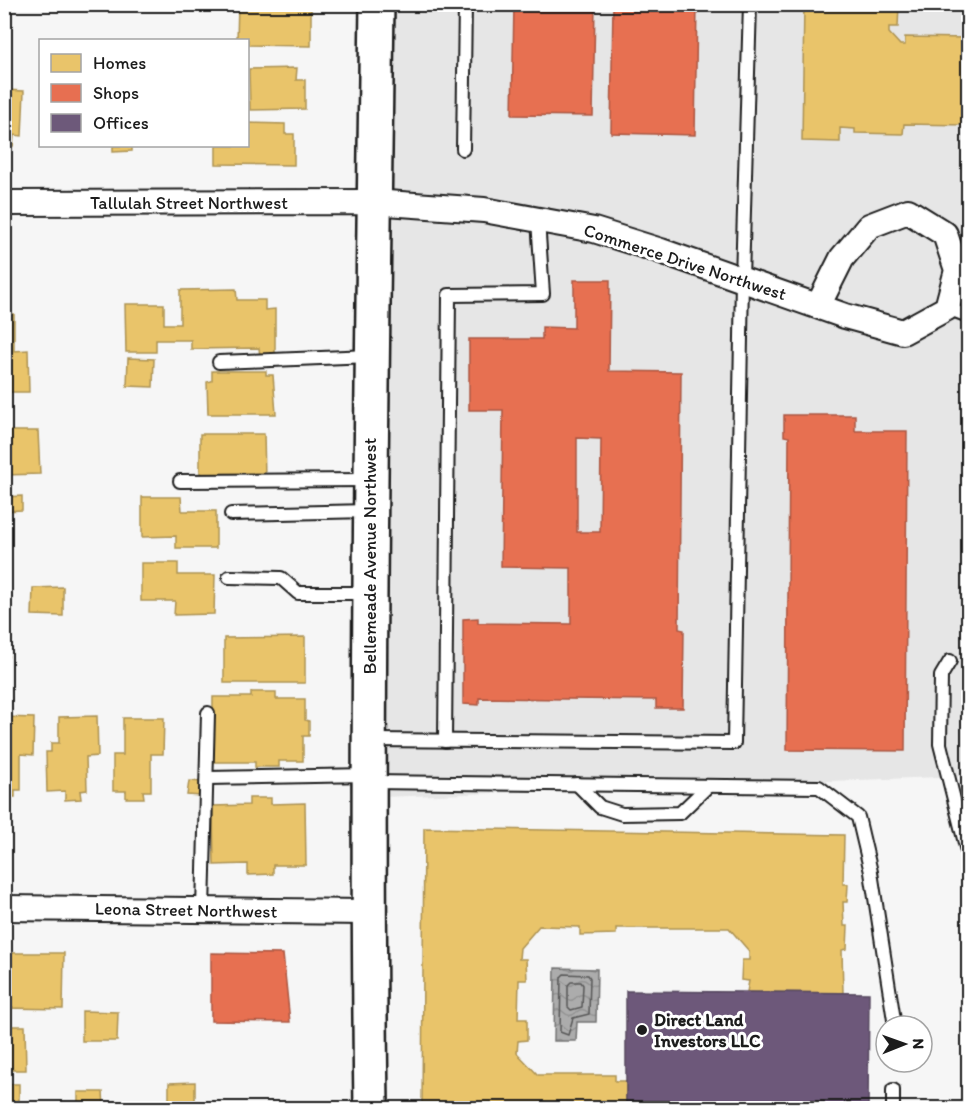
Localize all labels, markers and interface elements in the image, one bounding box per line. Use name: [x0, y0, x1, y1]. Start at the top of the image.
legend: [39, 39, 249, 147]
text: Homes: [93, 52, 146, 74]
text: Shops: [93, 82, 139, 104]
text: Offices: [93, 112, 149, 134]
street label: Tallulah Street Northwest: [90, 192, 288, 214]
street label: Commerce Drive Northwest: [581, 219, 789, 305]
street label: Bellemeade Avenue Northwest: [359, 438, 381, 674]
street label: Leona Street Northwest: [95, 897, 278, 923]
place label: Direct Land Investors LLC: [654, 1009, 761, 1052]
north arrow: [874, 1014, 934, 1074]
marker: Direct Land Investors LLC: [635, 1023, 649, 1037]
text: N: [909, 1038, 928, 1049]

